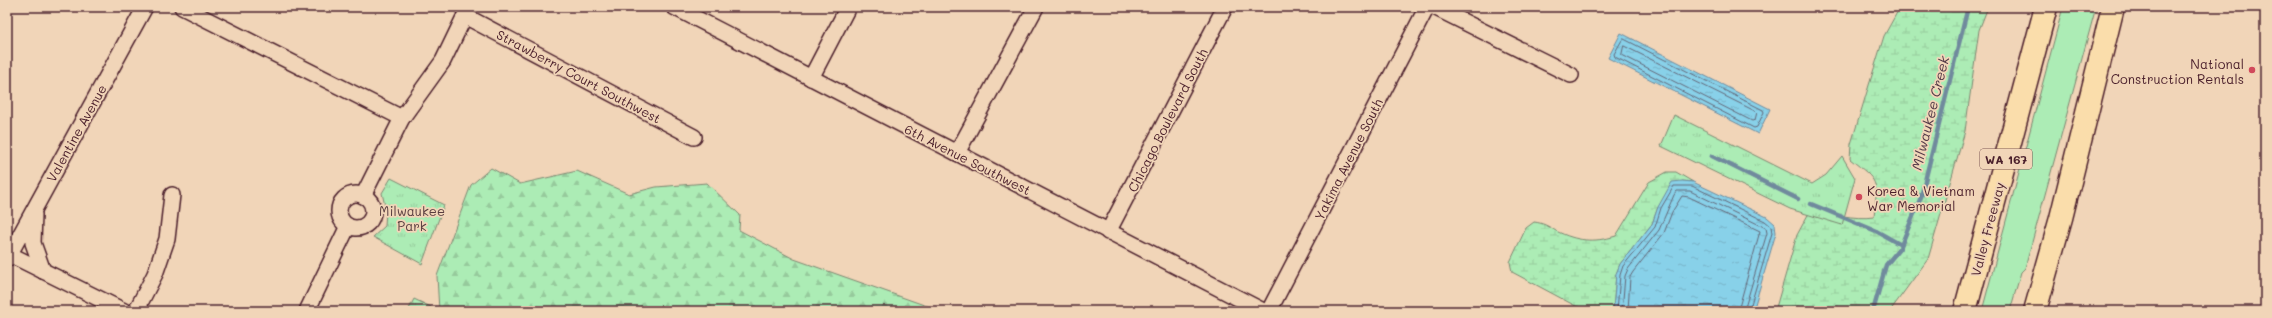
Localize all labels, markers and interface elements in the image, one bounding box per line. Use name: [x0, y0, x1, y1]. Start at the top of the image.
street label: Strawberry Court Southwest: [494, 25, 664, 127]
street label: Chicago Boulevard South: [1123, 45, 1211, 195]
water label: Milwaukee Creek: [1907, 53, 1954, 172]
place label: National Construction Rentals: [2111, 55, 2244, 87]
marker: National Construction Rentals: [2247, 65, 2257, 75]
street label: Valentine Avenue: [42, 81, 110, 185]
street label: Yakima Avenue South: [1310, 95, 1386, 223]
street label: 6th Avenue Southwest: [902, 120, 1034, 198]
road number: WA 167: [1980, 149, 2032, 169]
street label: Valley Freeway: [1966, 180, 2008, 278]
place label: Korea & Vietnam War Memorial: [1867, 182, 1975, 214]
marker: Korea & Vietnam War Memorial: [1854, 192, 1864, 202]
park label: Milwaukee Park: [379, 202, 445, 234]

